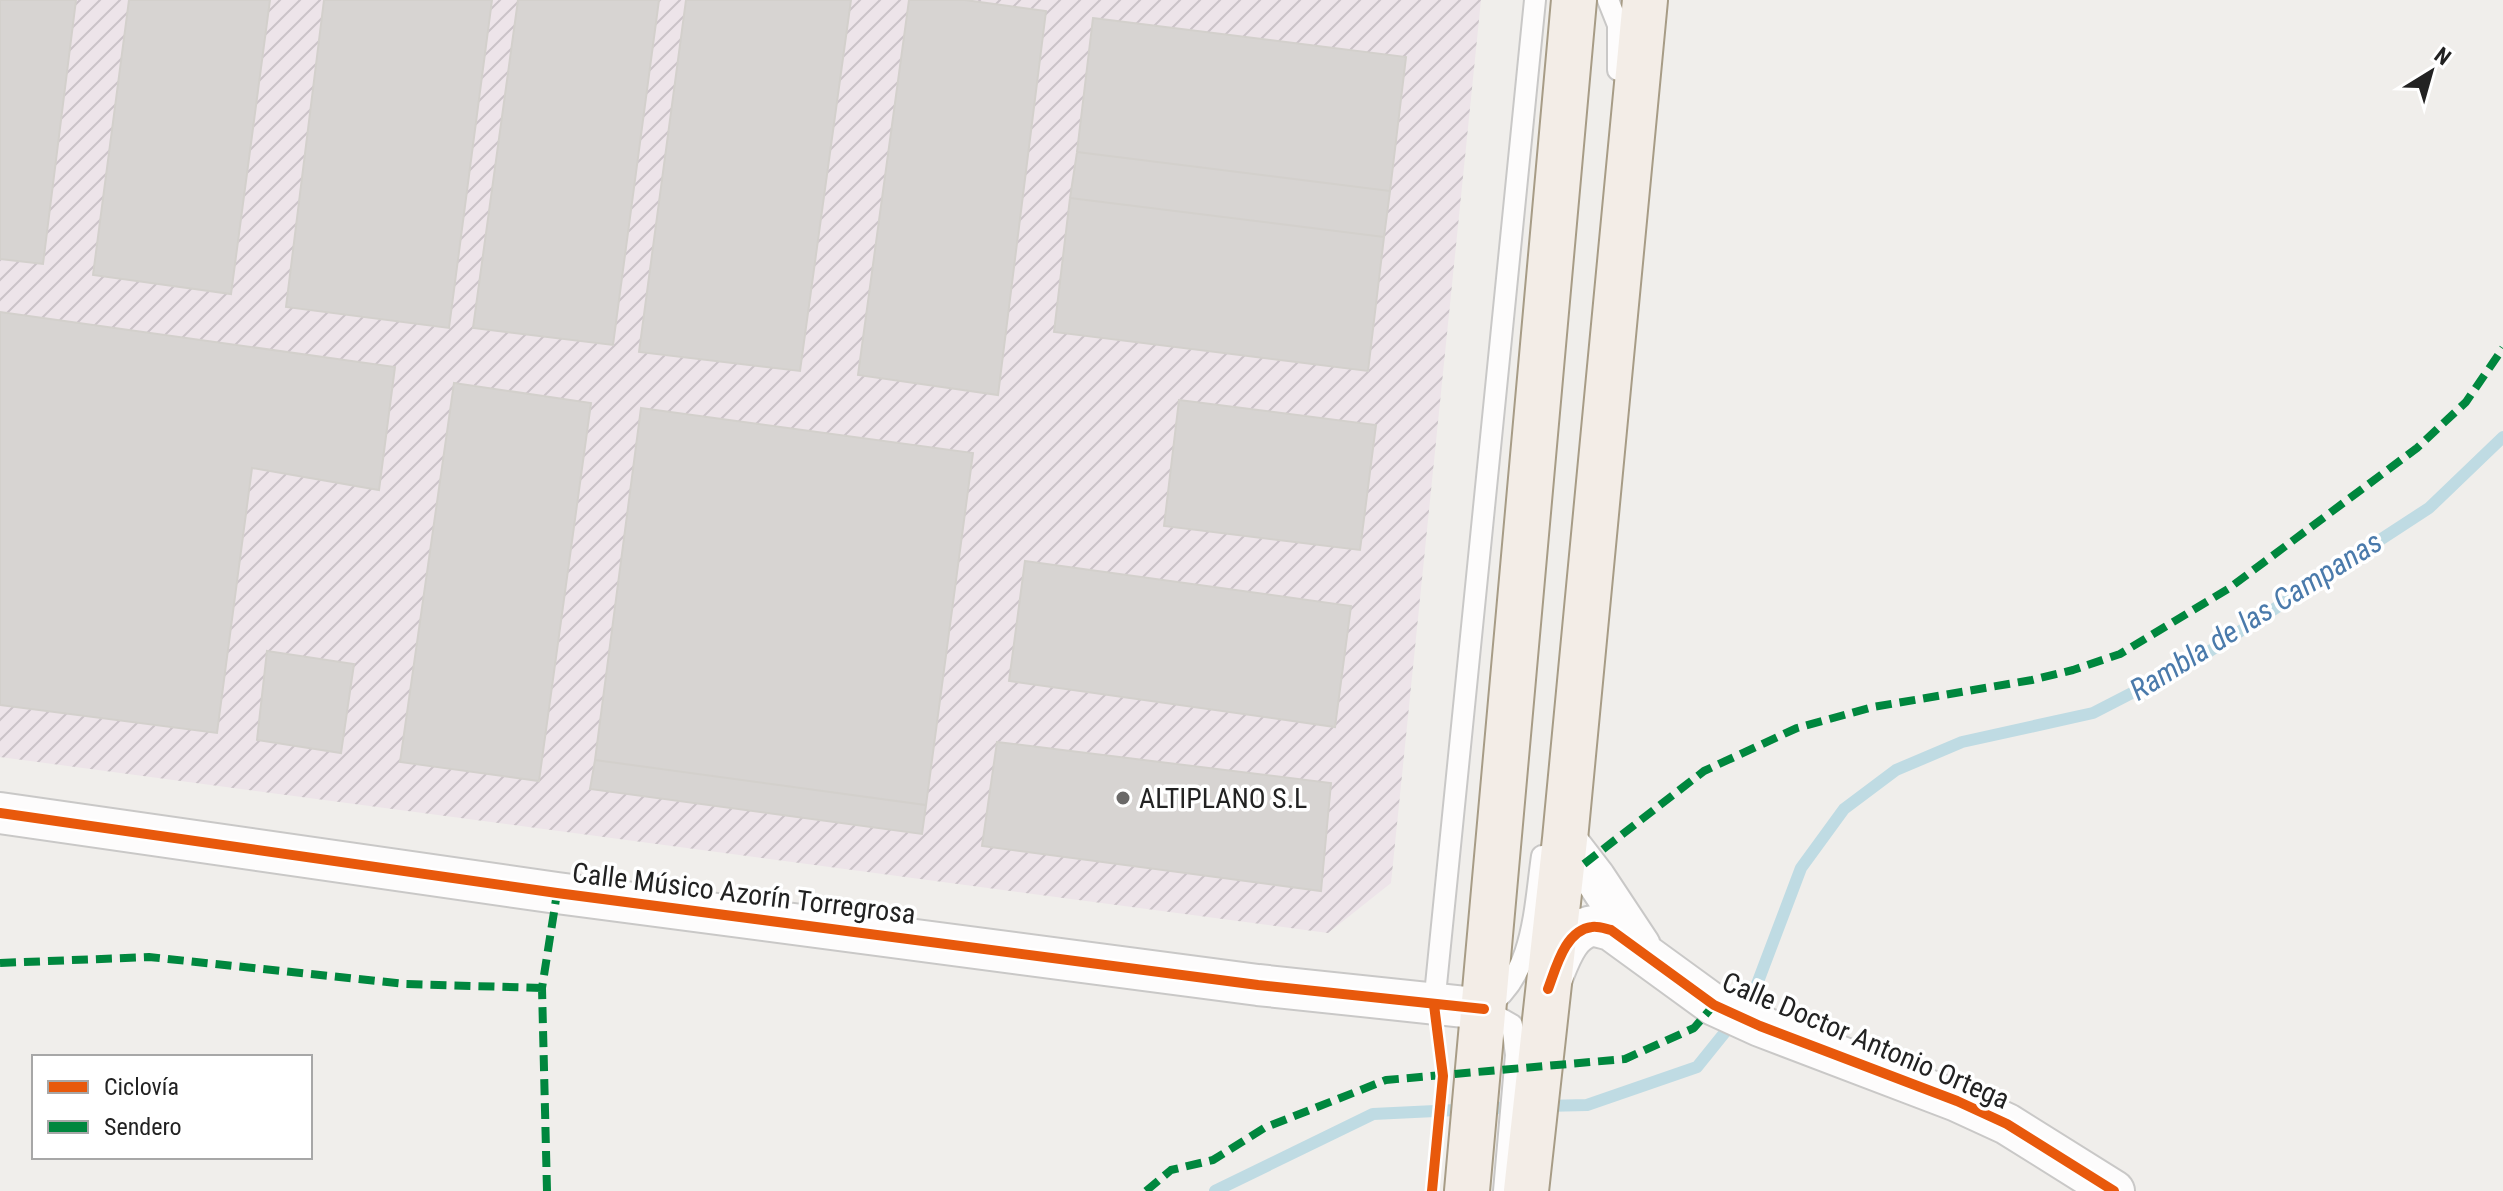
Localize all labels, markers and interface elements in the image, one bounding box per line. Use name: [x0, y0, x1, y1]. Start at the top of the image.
north arrow: [2391, 32, 2471, 112]
text: N: [2430, 42, 2456, 70]
water label: Rambla de las Campanas: [2123, 524, 2388, 707]
place label: ALTIPLANO S.L: [1139, 782, 1307, 815]
marker: ALTIPLANO S.L: [1114, 789, 1132, 807]
street label: Calle Músico Azorín Torregrosa: [570, 856, 917, 931]
street label: Calle Doctor Antonio Ortega: [1717, 965, 2014, 1116]
legend: [32, 1055, 312, 1159]
text: Ciclovía: [104, 1073, 179, 1101]
text: Sendero: [104, 1113, 182, 1141]

